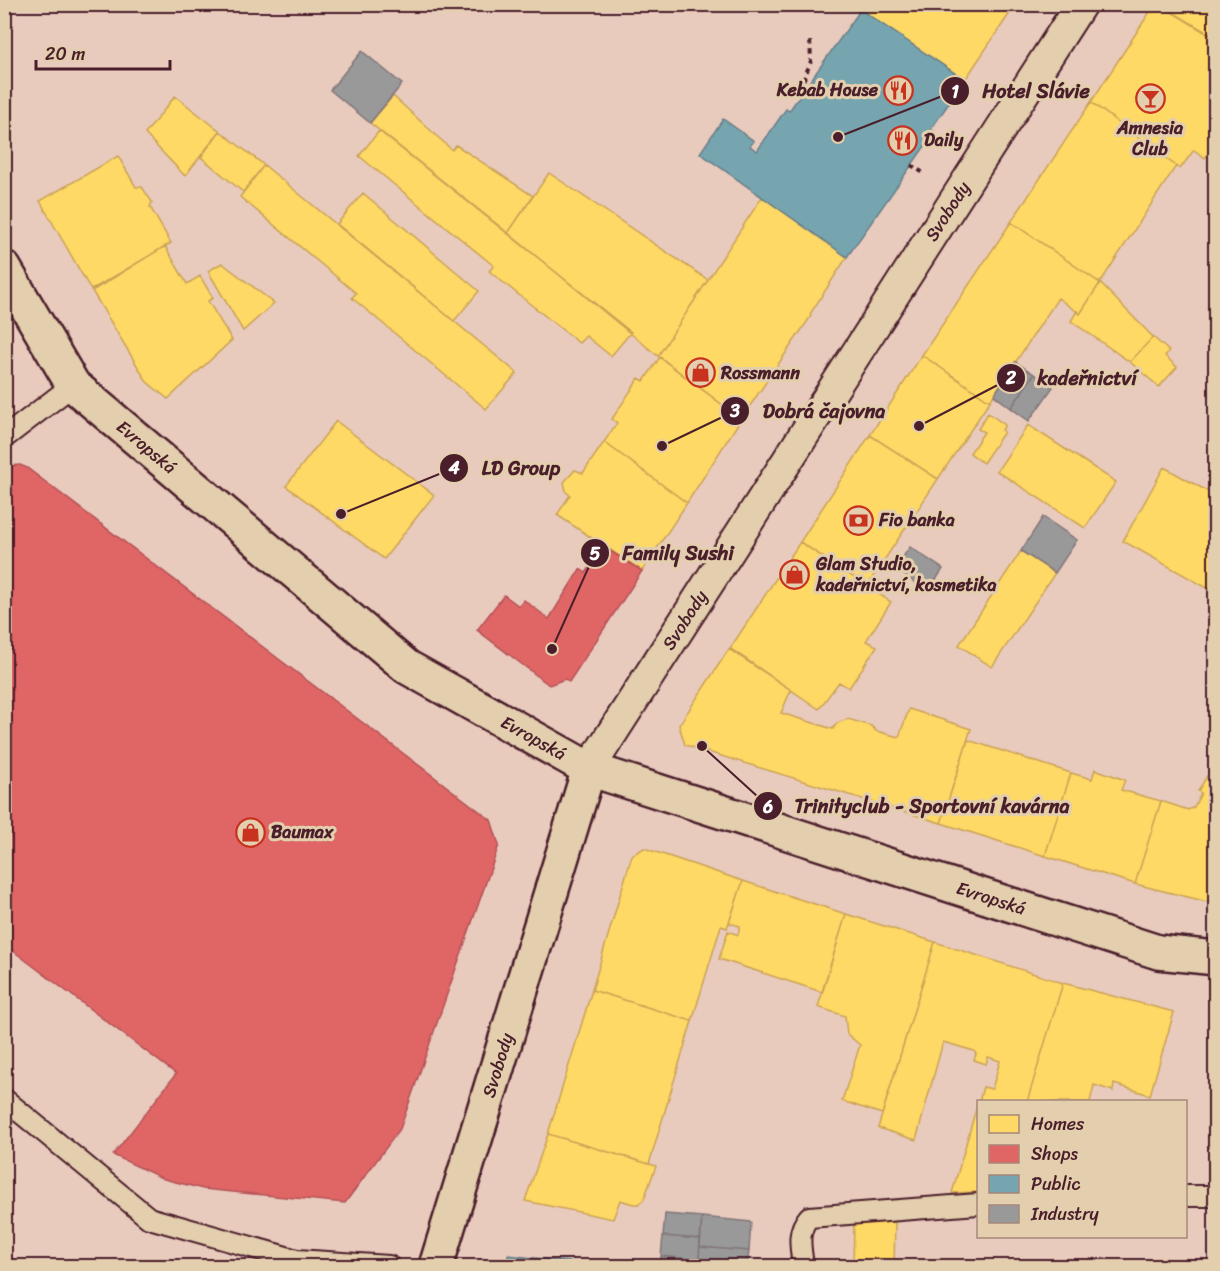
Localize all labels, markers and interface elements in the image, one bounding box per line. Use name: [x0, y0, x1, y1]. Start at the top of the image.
scale bar: [36, 33, 170, 71]
text: 20 m: [45, 38, 85, 70]
callout: Hotel Slávie: [940, 72, 1102, 110]
place label: Kebab House: [776, 74, 879, 106]
restaurant icon: Kebab House: [883, 74, 915, 106]
text: Hotel Slávie: [981, 74, 1091, 109]
text: 1: [951, 76, 959, 108]
bar icon: Amnesia Club: [1134, 83, 1166, 115]
place label: Amnesia Club: [1116, 112, 1184, 165]
restaurant icon: Daily: [887, 124, 919, 156]
place label: Daily: [924, 124, 964, 156]
street label: Svobody: [916, 174, 979, 248]
shop icon: Rossmann: [684, 357, 716, 389]
place label: Rossmann: [720, 357, 800, 389]
callout: kadeřnictví: [996, 359, 1149, 397]
text: kadeřnictví: [1036, 361, 1139, 396]
text: 2: [1005, 362, 1017, 394]
callout: Dobrá čajovna: [720, 392, 898, 430]
text: Dobrá čajovna: [763, 394, 885, 429]
text: 3: [729, 395, 740, 427]
street label: Evropská: [109, 412, 184, 482]
callout: LD Group: [439, 449, 572, 487]
text: LD Group: [482, 451, 561, 486]
text: 4: [447, 452, 460, 484]
bank icon: Fio banka: [842, 504, 874, 536]
place label: Fio banka: [878, 504, 955, 536]
callout: Family Sushi: [580, 534, 745, 572]
text: Family Sushi: [621, 536, 735, 571]
text: 5: [590, 538, 601, 570]
place label: Glam Studio, kadeřnictví, kosmetika: [815, 548, 997, 601]
shop icon: Glam Studio, kadeřnictví, kosmetika: [779, 558, 811, 590]
street label: Svobody: [653, 583, 717, 657]
street label: Evropská: [495, 707, 572, 769]
callout: Trinityclub - Sportovní kavárna: [753, 787, 1081, 825]
text: Trinityclub - Sportovní kavárna: [794, 789, 1070, 824]
text: 6: [762, 791, 773, 823]
shop icon: Baumax: [234, 816, 266, 848]
place label: Baumax: [271, 816, 334, 848]
street label: Evropská: [952, 872, 1030, 924]
street label: Svobody: [473, 1028, 523, 1102]
legend: [977, 1100, 1187, 1238]
text: Homes: [1031, 1108, 1085, 1140]
text: Shops: [1031, 1138, 1078, 1170]
text: Public: [1031, 1168, 1081, 1200]
text: Industry: [1030, 1198, 1100, 1230]

